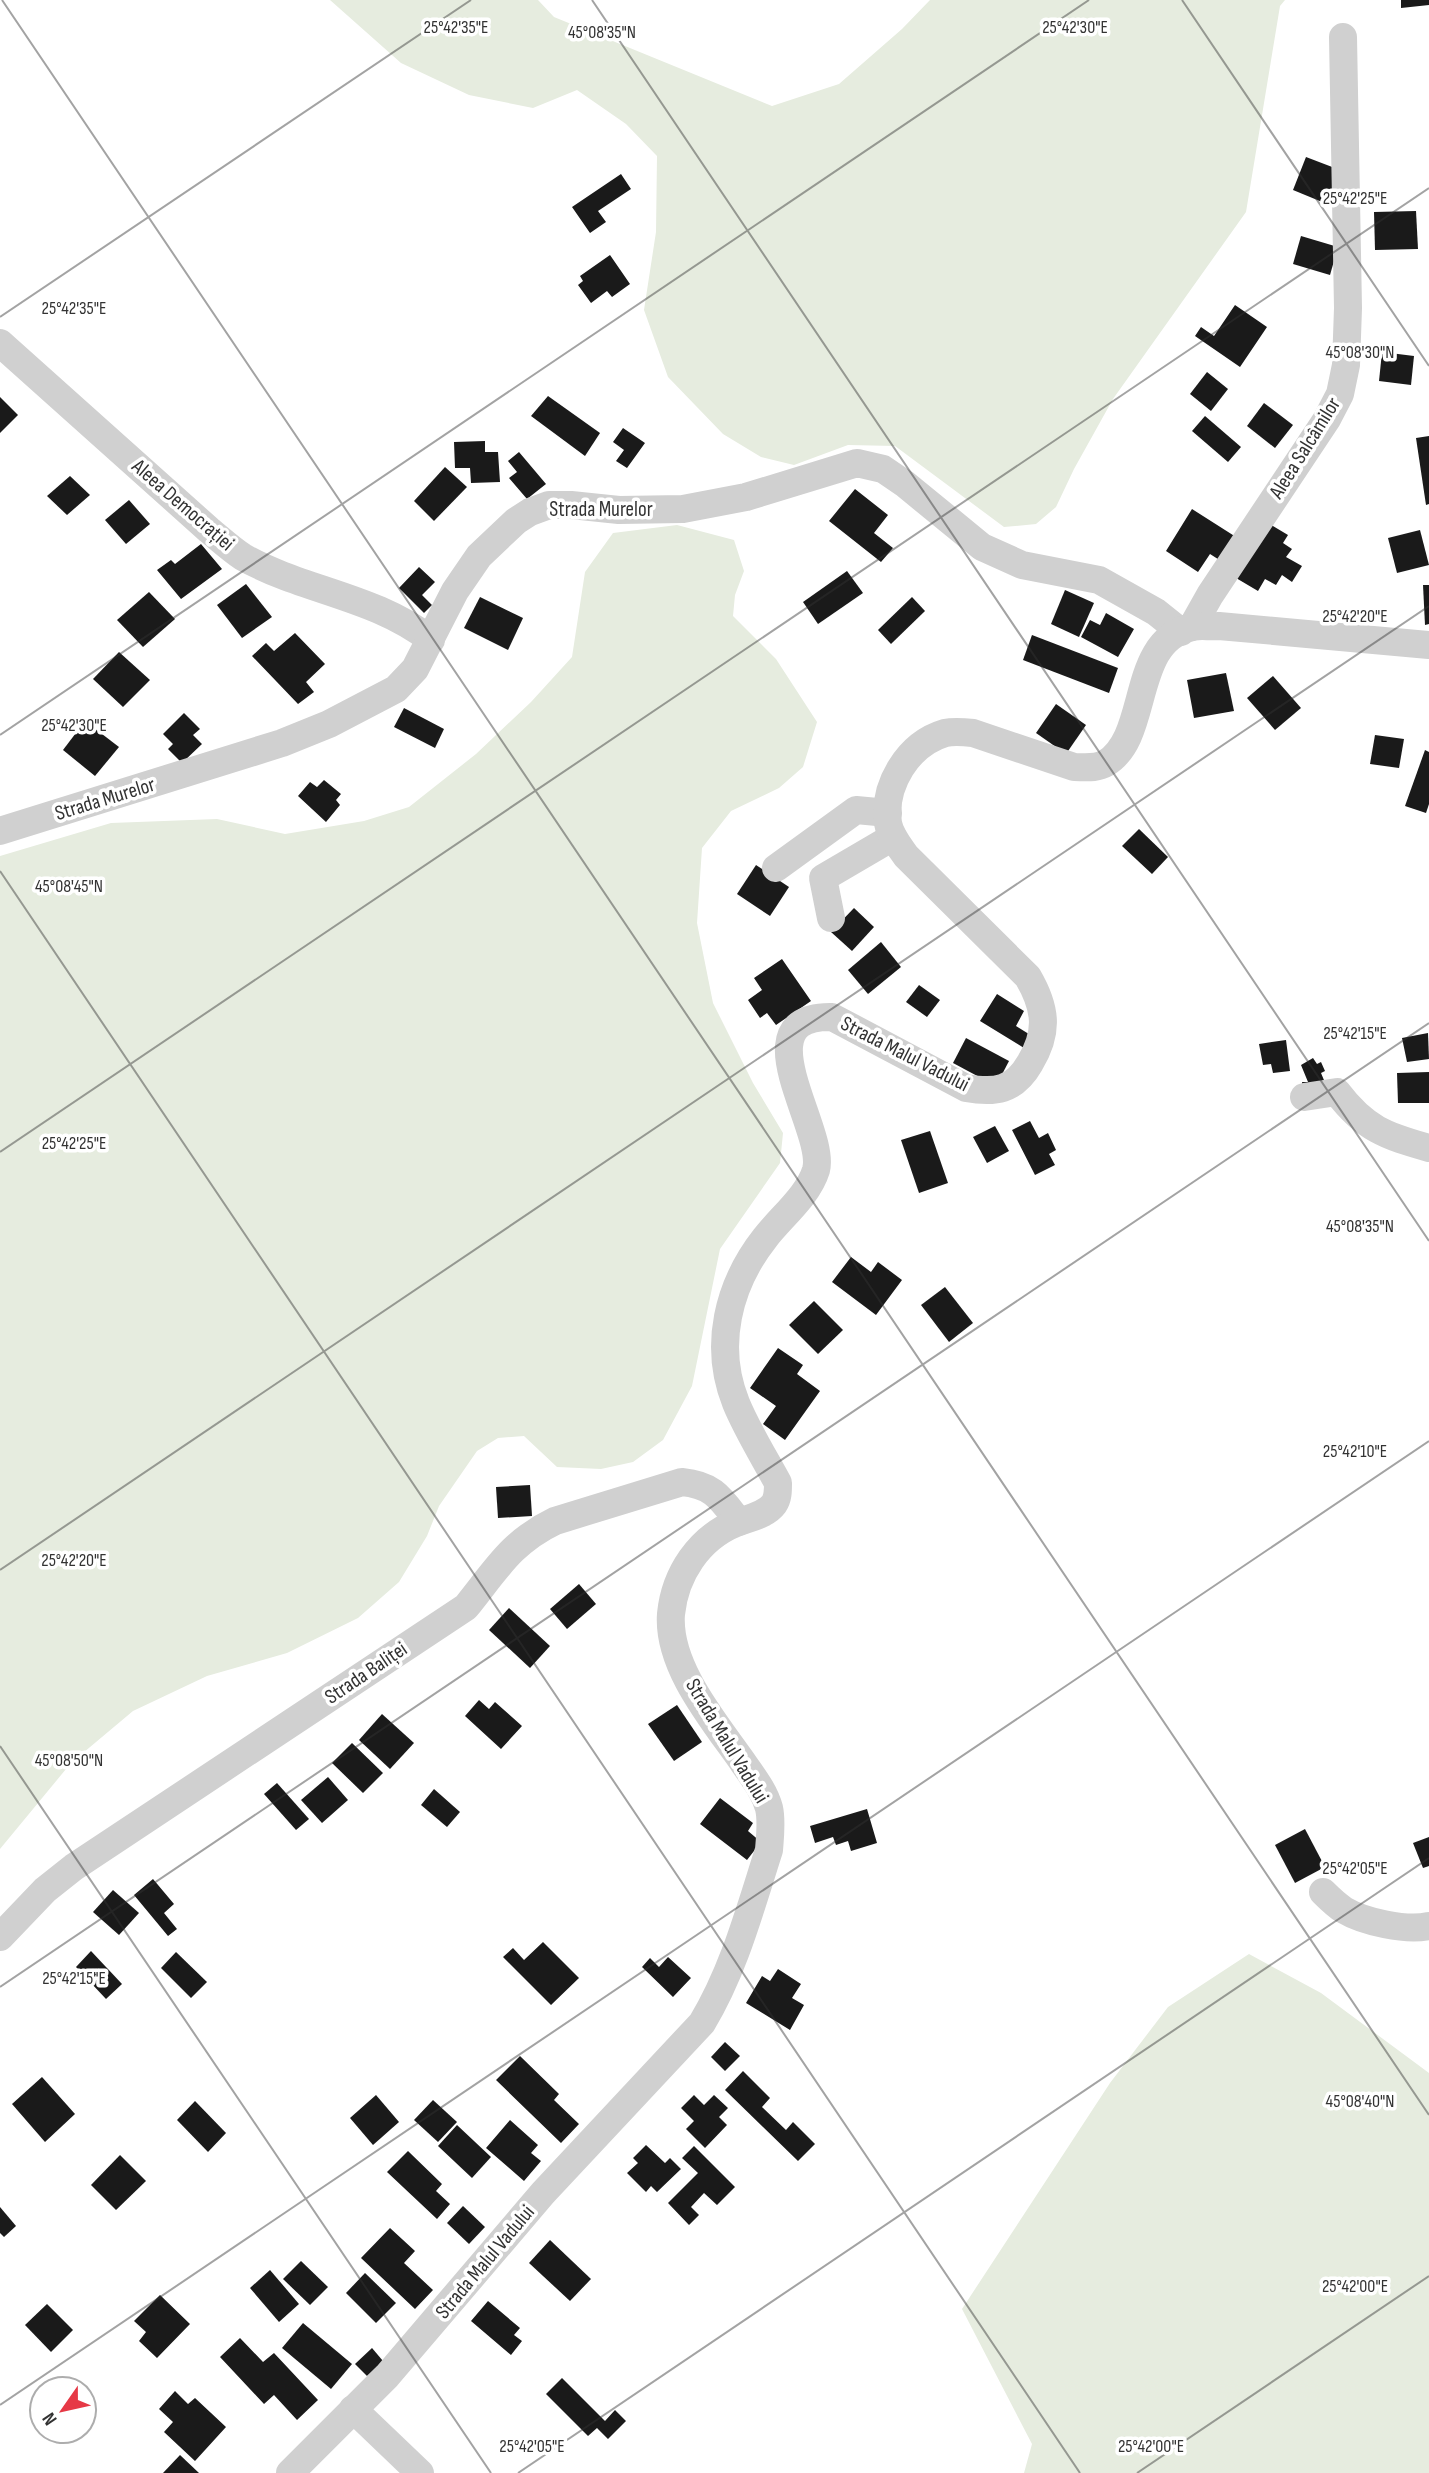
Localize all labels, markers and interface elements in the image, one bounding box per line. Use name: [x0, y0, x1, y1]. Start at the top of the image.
text: 25°42'35"E: [424, 17, 488, 38]
text: 25°42'30"E: [1042, 17, 1108, 38]
text: 45°08'35"N: [568, 22, 636, 43]
text: 25°42'25"E: [1323, 188, 1387, 209]
text: 25°42'35"E: [42, 298, 106, 319]
text: 45°08'30"N: [1326, 342, 1394, 363]
street label: Aleea Salcâmilor: [1263, 393, 1346, 504]
street label: Aleea Democrației: [126, 453, 239, 556]
street label: Strada Murelor: [549, 497, 653, 522]
text: 25°42'20"E: [1322, 606, 1388, 627]
text: 25°42'30"E: [41, 715, 107, 736]
street label: Strada Murelor: [52, 772, 158, 826]
text: 45°08'45"N: [35, 876, 103, 897]
street label: Strada Malul Vadului: [837, 1011, 973, 1097]
text: 25°42'15"E: [1323, 1023, 1387, 1044]
text: 25°42'25"E: [42, 1133, 106, 1154]
text: 45°08'35"N: [1326, 1216, 1394, 1237]
text: 25°42'10"E: [1323, 1441, 1387, 1462]
text: 25°42'20"E: [41, 1550, 107, 1571]
street label: Strada Baliței: [320, 1636, 412, 1710]
street label: Strada Malul Vadului: [680, 1674, 774, 1808]
text: 45°08'50"N: [35, 1750, 103, 1771]
text: 25°42'05"E: [1322, 1858, 1388, 1879]
text: 25°42'15"E: [42, 1968, 106, 1989]
text: 45°08'40"N: [1326, 2091, 1394, 2112]
street label: Strada Malul Vadului: [430, 2200, 540, 2324]
text: 25°42'00"E: [1322, 2276, 1388, 2297]
north arrow: [28, 2375, 98, 2445]
text: N: [38, 2408, 63, 2429]
text: 25°42'05"E: [499, 2436, 565, 2457]
text: 25°42'00"E: [1118, 2436, 1184, 2457]

